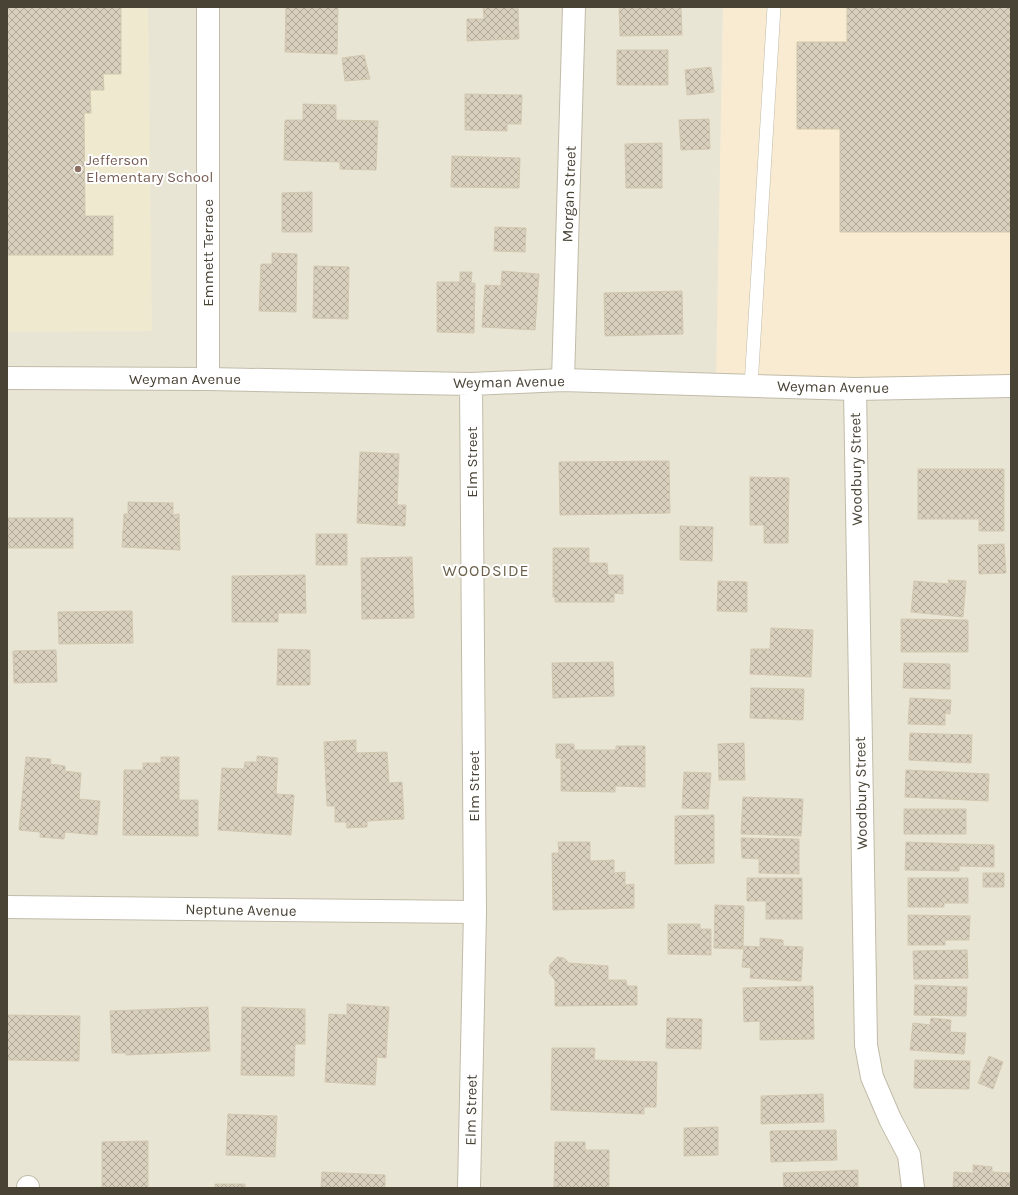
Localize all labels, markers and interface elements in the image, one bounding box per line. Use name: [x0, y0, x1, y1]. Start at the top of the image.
street label: Morgan Street: [558, 145, 580, 243]
place label: Jefferson Elementary School: [86, 151, 213, 186]
marker: Jefferson Elementary School: [73, 164, 83, 174]
street label: Emmett Terrace: [199, 199, 217, 307]
street label: Weyman Avenue: [129, 370, 241, 388]
street label: Weyman Avenue: [453, 372, 565, 392]
street label: Weyman Avenue: [777, 377, 889, 397]
street label: Woodbury Street: [846, 412, 866, 526]
street label: Elm Street: [463, 426, 481, 498]
district label: WOODSIDE: [442, 561, 530, 580]
street label: Woodbury Street: [851, 736, 871, 850]
street label: Elm Street: [465, 750, 483, 822]
street label: Neptune Avenue: [185, 900, 297, 920]
street label: Elm Street: [461, 1074, 481, 1146]

